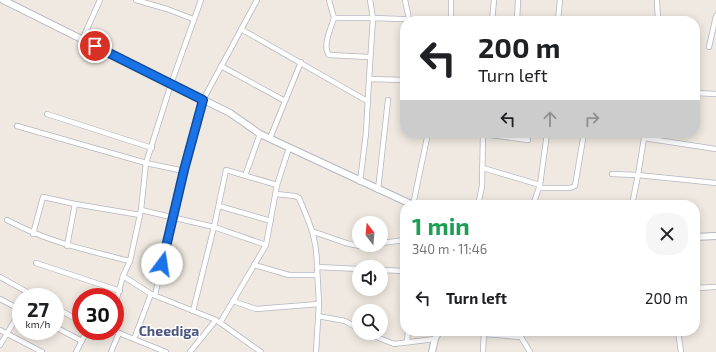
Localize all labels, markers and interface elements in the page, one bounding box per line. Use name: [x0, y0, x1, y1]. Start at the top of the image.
pin: [78, 29, 112, 63]
text: 200 m: [478, 30, 560, 64]
icon: left: [412, 32, 464, 84]
icon: arrive: [84, 35, 106, 57]
text: Turn left: [478, 64, 548, 86]
icon: left: [497, 108, 519, 130]
icon: ahead: [539, 108, 561, 130]
icon: right: [581, 108, 603, 130]
text: 1 min: [412, 211, 470, 240]
button: close: [646, 213, 688, 255]
north arrow: [352, 216, 388, 252]
map controls: [352, 216, 388, 340]
text: 340 m · 11:46: [412, 241, 487, 257]
position arrow: [141, 243, 183, 285]
button: sound: [352, 260, 388, 296]
icon: left: [412, 287, 434, 309]
speed limit sign: 30: [72, 288, 124, 340]
text: Turn left: [446, 289, 507, 307]
text: 200 m: [645, 289, 688, 307]
text: 27: [27, 297, 49, 321]
button: search: [352, 304, 388, 340]
text: km/h: [26, 318, 50, 330]
district label: Cheediga: [139, 322, 199, 339]

